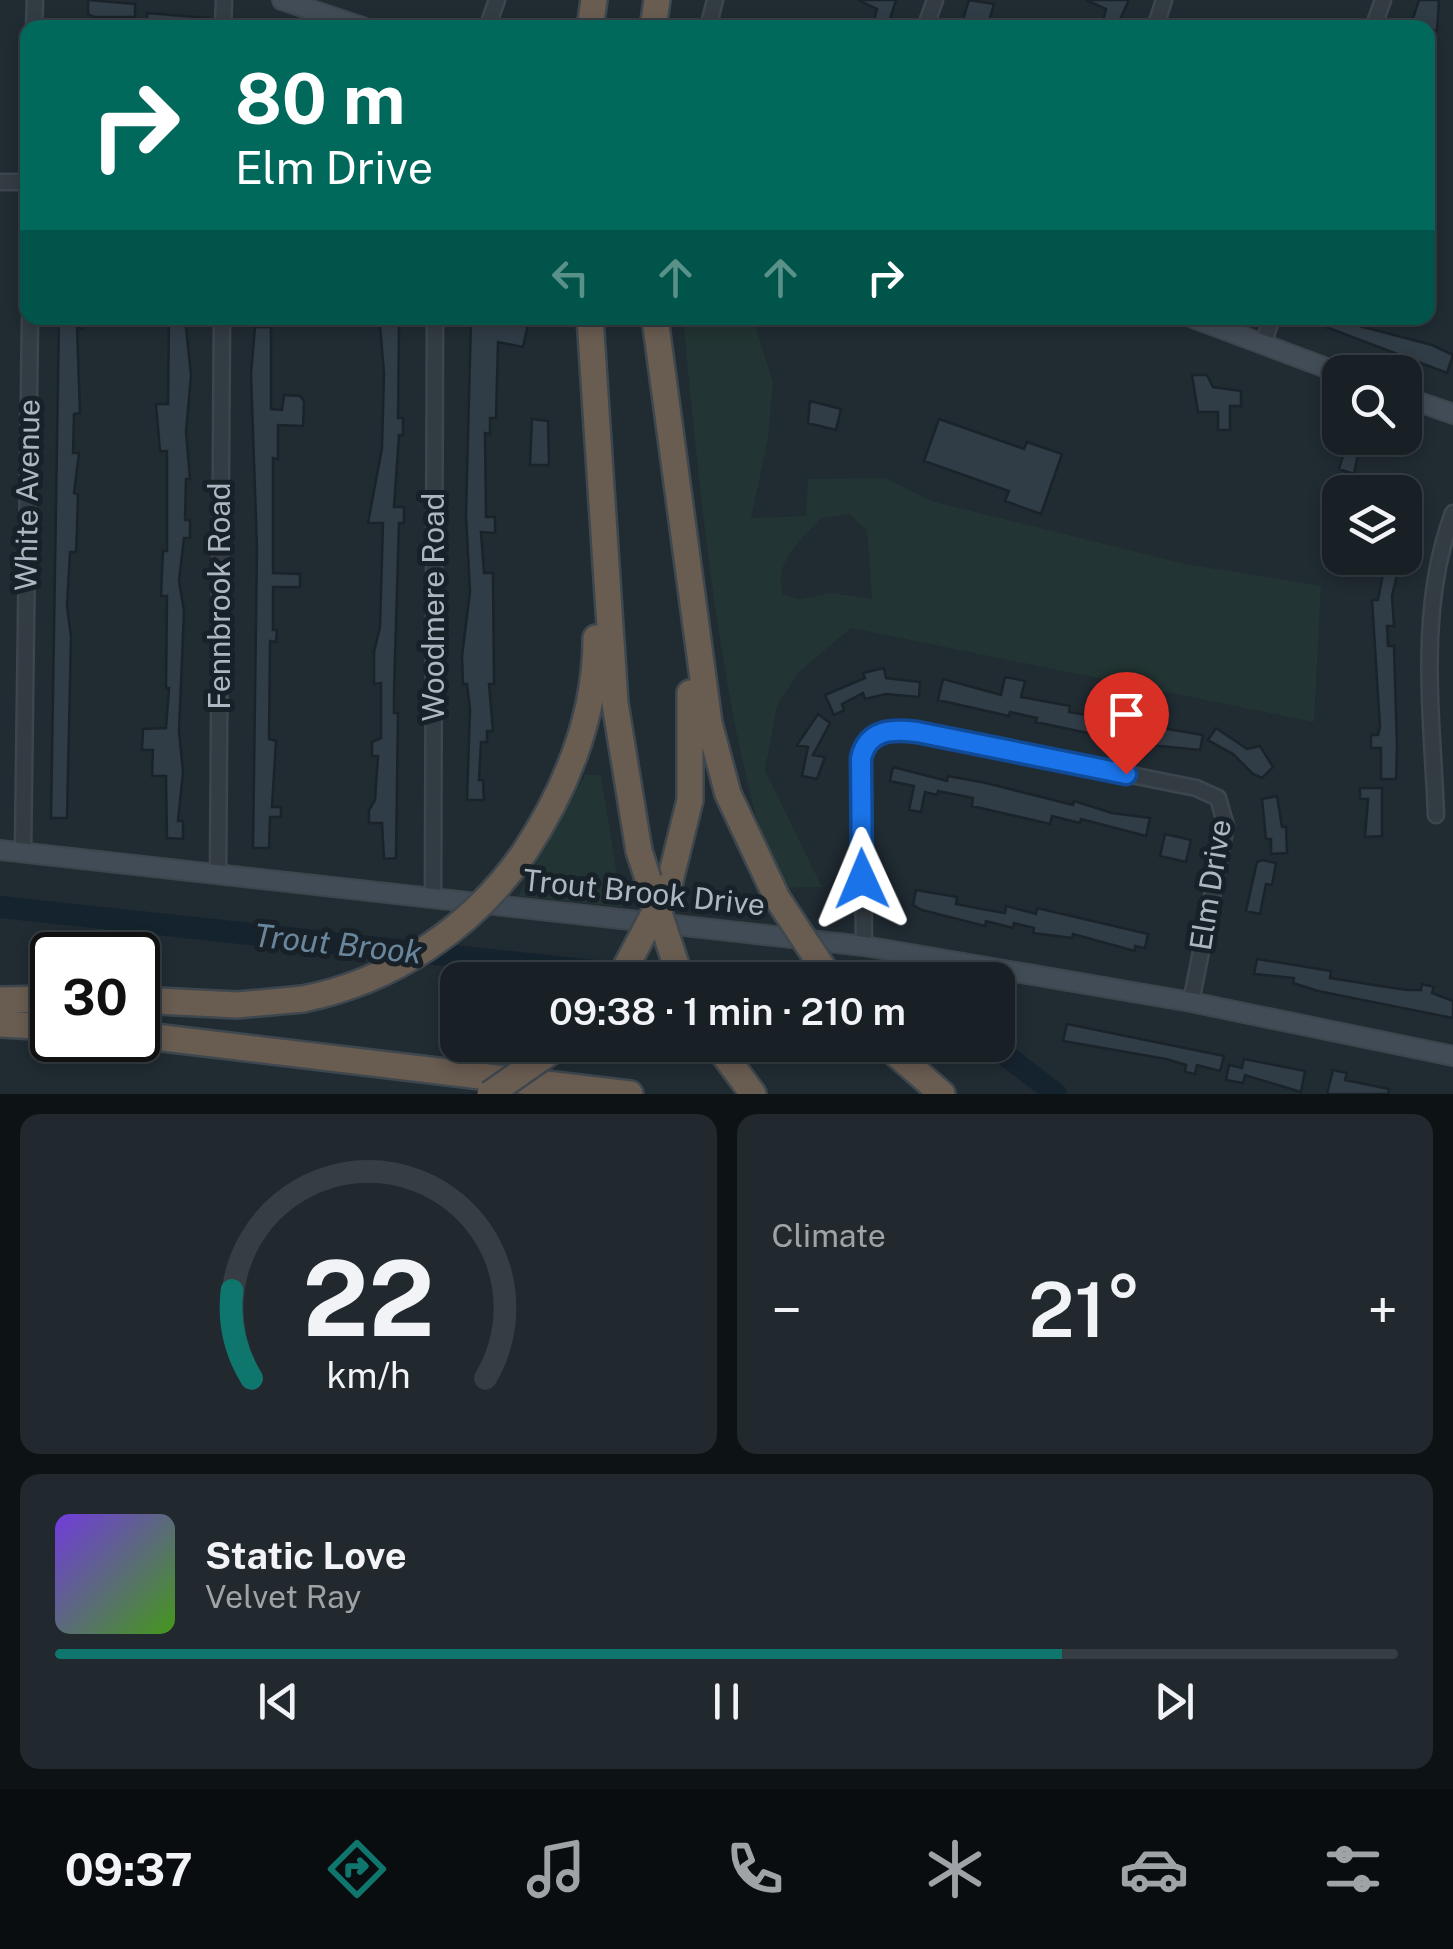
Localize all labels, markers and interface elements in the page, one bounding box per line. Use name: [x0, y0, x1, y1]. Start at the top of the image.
text: 80 m: [235, 57, 405, 140]
icon: right: [70, 60, 200, 190]
text: Elm Drive: [235, 141, 433, 194]
icon: left: [543, 250, 598, 305]
icon: ahead: [648, 250, 703, 305]
icon: ahead: [753, 250, 808, 305]
icon: right: [858, 250, 913, 305]
map controls: [1322, 355, 1422, 575]
button: search: [1322, 355, 1422, 455]
street label: White Avenue: [7, 399, 47, 591]
button: layers: [1322, 475, 1422, 575]
street label: Fennbrook Road: [201, 482, 237, 710]
street label: Woodmere Road: [415, 493, 451, 721]
pin: [1084, 672, 1169, 775]
icon: arrive: [1099, 687, 1154, 742]
street label: Elm Drive: [1182, 817, 1238, 953]
position arrow: [810, 827, 914, 931]
street label: Trout Brook Drive: [521, 861, 767, 923]
water label: Trout Brook: [252, 916, 425, 971]
speed limit sign: 30: [30, 932, 160, 1062]
text: 09:38 · 1 min · 210 m: [549, 989, 906, 1034]
text: Climate: [772, 1217, 886, 1254]
text: 22: [302, 1237, 434, 1359]
text: 21°: [1028, 1266, 1141, 1354]
text: −: [772, 1278, 802, 1342]
text: +: [1368, 1278, 1398, 1342]
text: km/h: [326, 1354, 410, 1396]
text: Static Love: [205, 1533, 407, 1578]
text: Velvet Ray: [205, 1578, 361, 1615]
icon: previous: [251, 1674, 306, 1729]
icon: pause: [699, 1674, 754, 1729]
icon: next: [1147, 1674, 1202, 1729]
icon: directions: [322, 1834, 392, 1904]
icon: music: [521, 1834, 591, 1904]
icon: phone: [720, 1834, 790, 1904]
icon: climate: [920, 1834, 990, 1904]
icon: car: [1119, 1834, 1189, 1904]
icon: filters: [1318, 1834, 1388, 1904]
text: 09:37: [65, 1843, 193, 1896]

